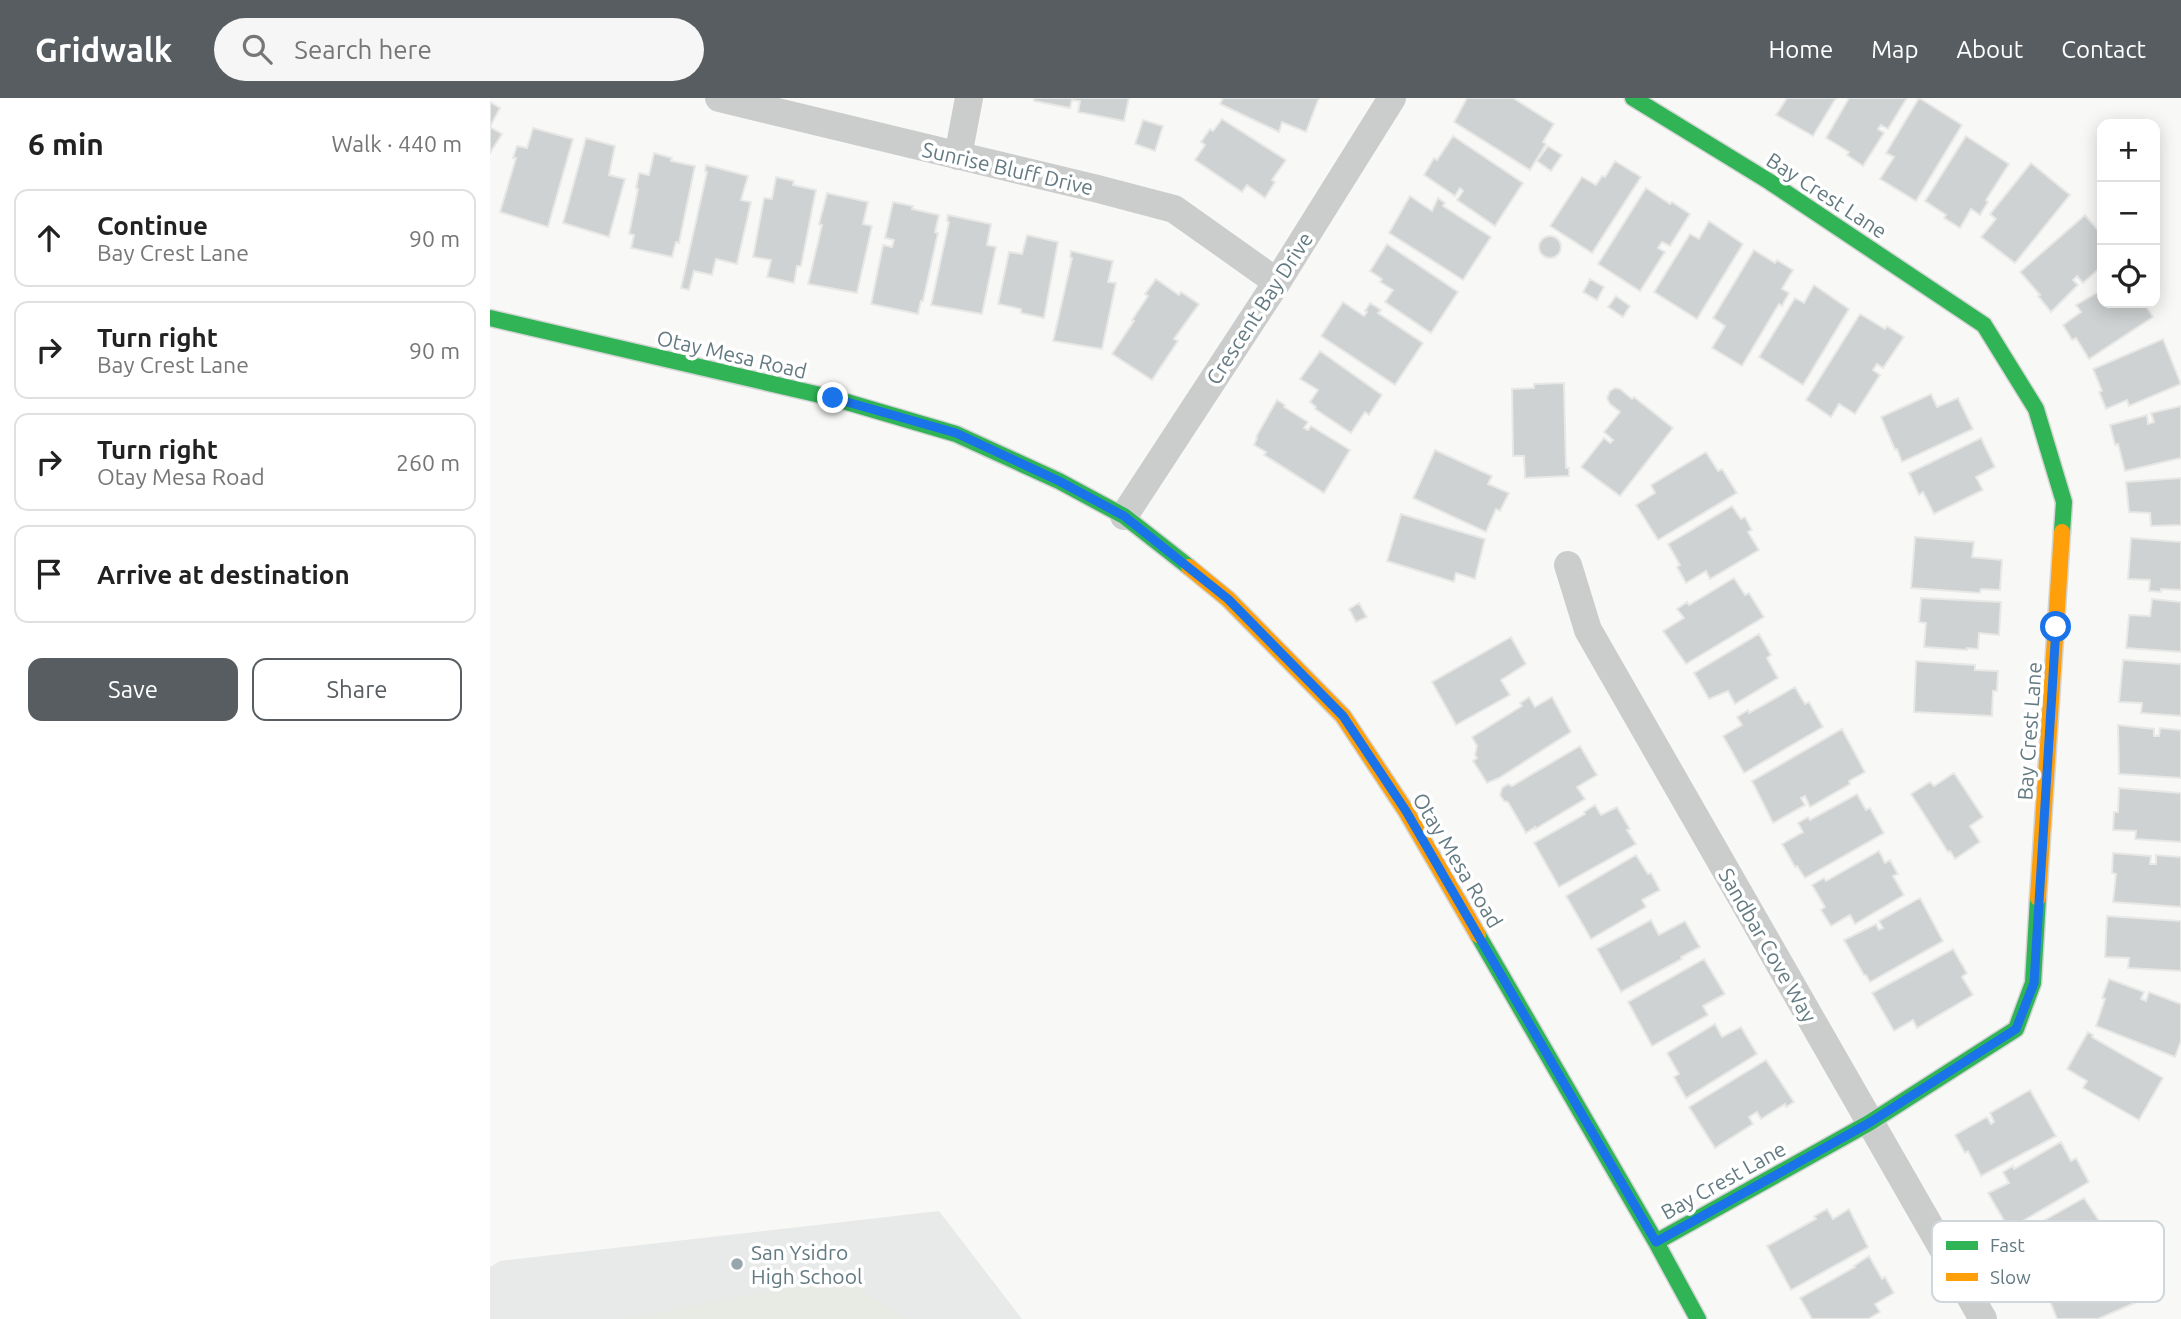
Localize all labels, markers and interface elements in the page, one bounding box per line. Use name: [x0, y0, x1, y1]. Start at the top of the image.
search box: [214, 18, 704, 81]
icon: search: [238, 30, 276, 68]
text: Gridwalk: [35, 31, 172, 68]
text: Search here: [294, 35, 432, 64]
text: Home: [1768, 36, 1833, 63]
text: Map: [1871, 36, 1918, 63]
text: About: [1956, 36, 2023, 63]
text: Contact: [2061, 36, 2146, 63]
map controls: [2097, 119, 2160, 308]
button: +: [2097, 119, 2160, 182]
text: 6 min: [28, 127, 104, 161]
text: Walk · 440 m: [331, 131, 462, 156]
street label: Sunrise Bluff Drive: [920, 137, 1096, 199]
street label: Bay Crest Lane: [1762, 147, 1892, 243]
button: −: [2097, 182, 2160, 245]
text: Continue: [97, 211, 208, 240]
icon: ahead: [30, 219, 68, 257]
text: 90 m: [409, 226, 460, 251]
street label: Crescent Bay Drive: [1201, 227, 1317, 389]
text: Bay Crest Lane: [97, 240, 249, 265]
button: locate: [2097, 245, 2160, 308]
text: Turn right: [97, 323, 218, 352]
street label: Otay Mesa Road: [655, 325, 809, 383]
icon: right: [30, 331, 68, 369]
text: 90 m: [409, 338, 460, 363]
text: Bay Crest Lane: [97, 352, 249, 377]
route end: [817, 382, 848, 413]
text: Turn right: [97, 435, 218, 464]
icon: right: [30, 443, 68, 481]
text: 260 m: [396, 450, 460, 475]
text: Otay Mesa Road: [97, 464, 265, 489]
icon: arrive: [30, 555, 68, 593]
text: Arrive at destination: [97, 560, 350, 589]
route start: [2040, 611, 2071, 642]
button: Save: [28, 658, 238, 721]
button: Share: [252, 658, 462, 721]
street label: Bay Crest Lane: [2012, 661, 2046, 801]
street label: Otay Mesa Road: [1408, 788, 1508, 932]
street label: Sandbar Cove Way: [1714, 864, 1822, 1026]
street label: Bay Crest Lane: [1657, 1136, 1789, 1224]
legend: [1932, 1221, 2164, 1302]
text: Fast: [1990, 1234, 2025, 1256]
place label: San Ysidro High School: [751, 1240, 862, 1288]
marker: San Ysidro High School: [729, 1256, 745, 1272]
text: Slow: [1990, 1266, 2031, 1288]

